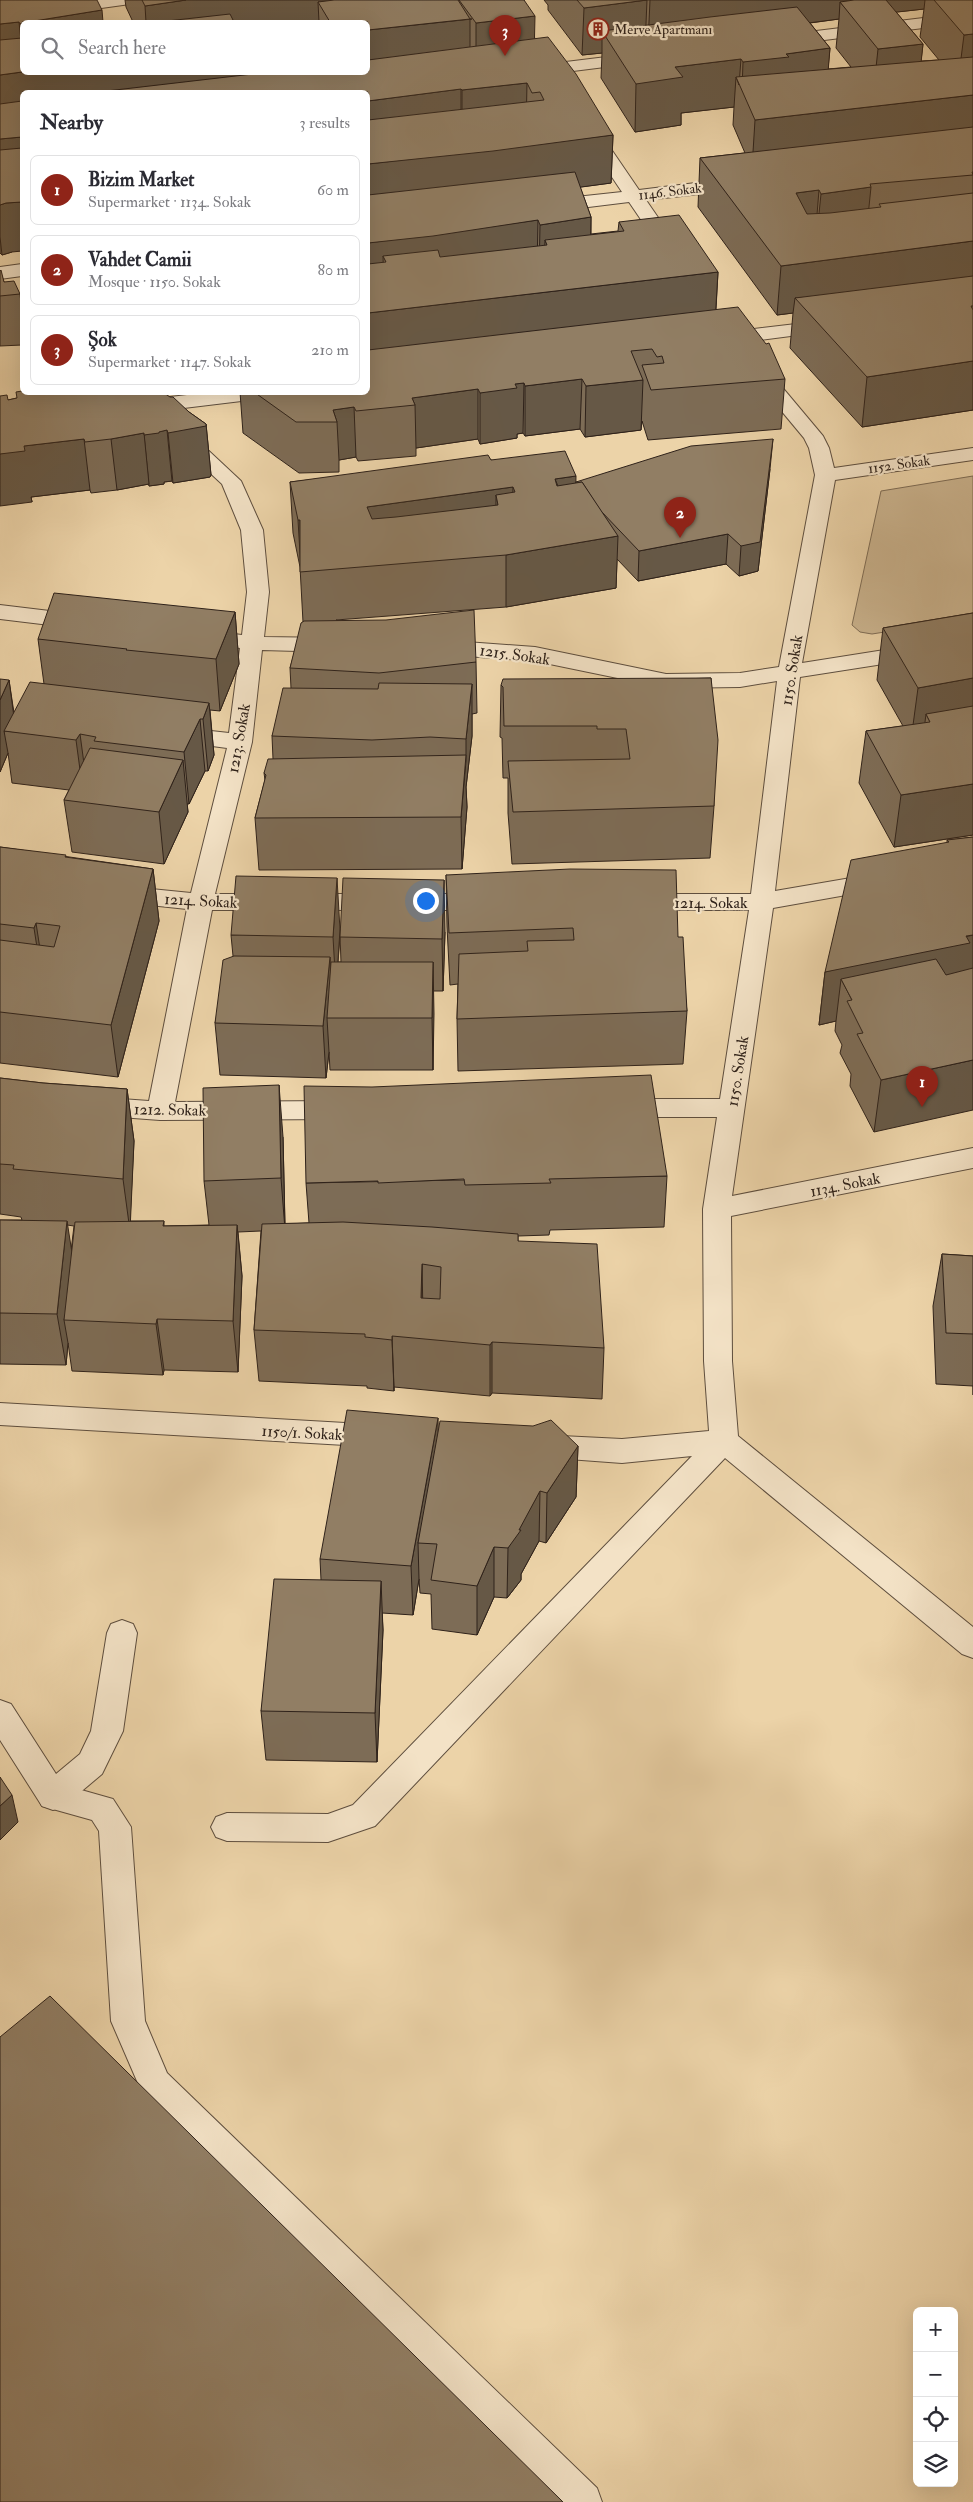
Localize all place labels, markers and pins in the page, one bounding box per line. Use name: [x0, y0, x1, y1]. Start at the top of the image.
pin: 3: [489, 15, 521, 56]
building icon: Merve Apartmanı: [586, 17, 610, 41]
place label: Merve Apartmanı: [614, 21, 713, 39]
pin: 2: [664, 497, 696, 538]
pin: 1: [906, 1066, 938, 1107]

